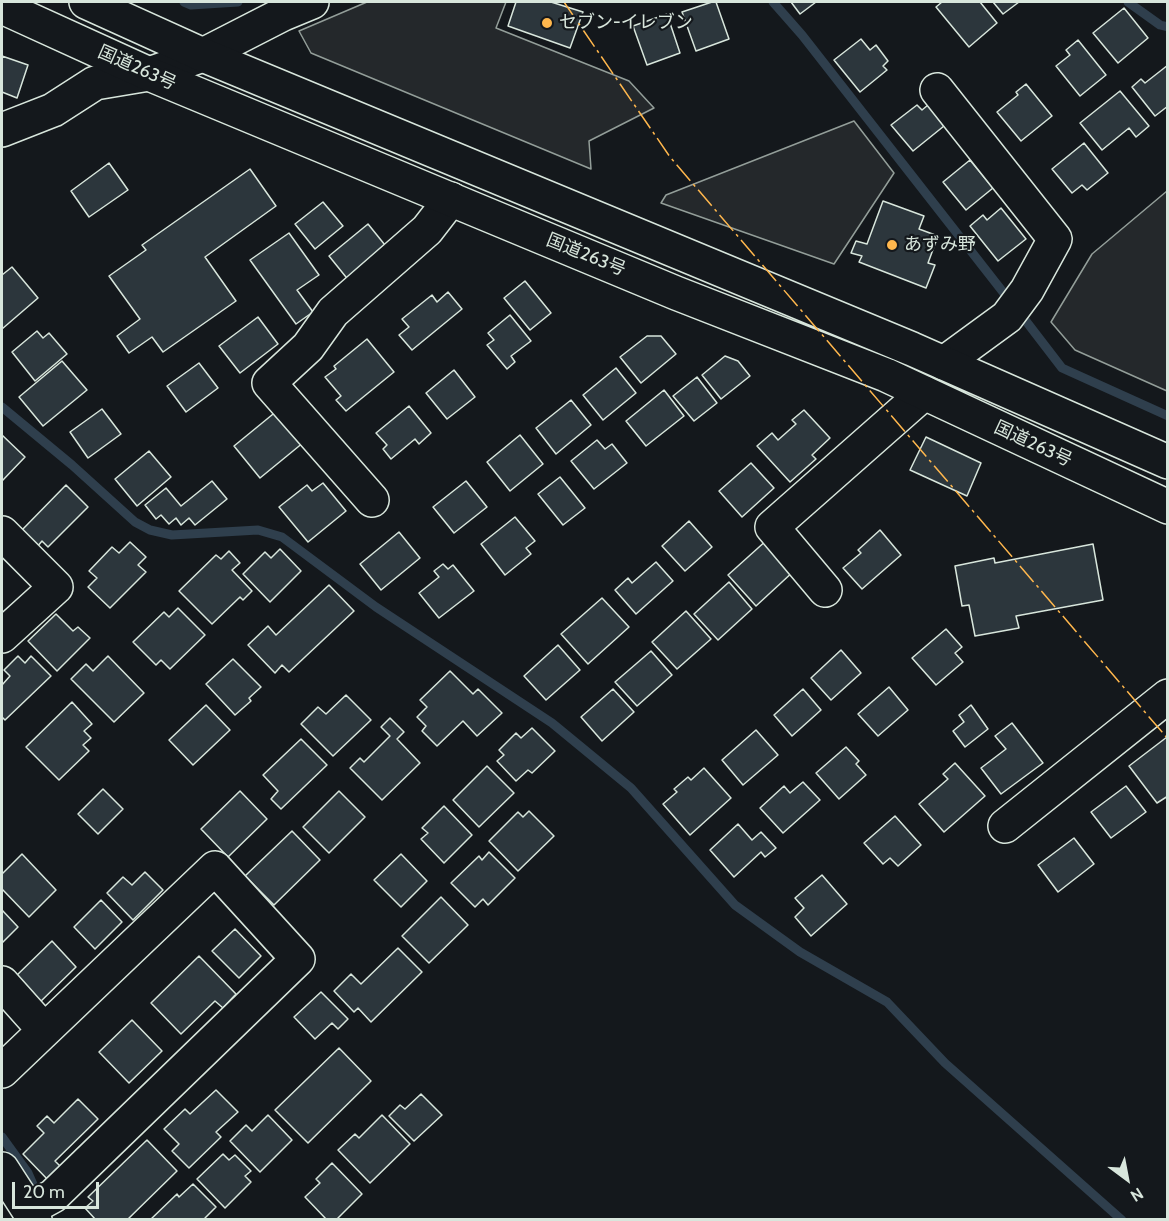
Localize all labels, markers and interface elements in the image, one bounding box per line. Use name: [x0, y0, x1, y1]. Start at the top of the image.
place label: セブン-イレブン: [559, 12, 693, 34]
marker: セブン-イレブン: [540, 16, 554, 30]
street label: 国道263号: [95, 41, 179, 95]
street label: 国道263号: [543, 229, 629, 281]
place label: あずみ野: [904, 234, 976, 256]
marker: あずみ野: [885, 238, 899, 252]
street label: 国道263号: [991, 417, 1075, 471]
north arrow: [1097, 1149, 1157, 1209]
scale bar: [15, 1170, 102, 1208]
text: 20 m: [23, 1181, 65, 1203]
text: N: [1127, 1184, 1147, 1206]

